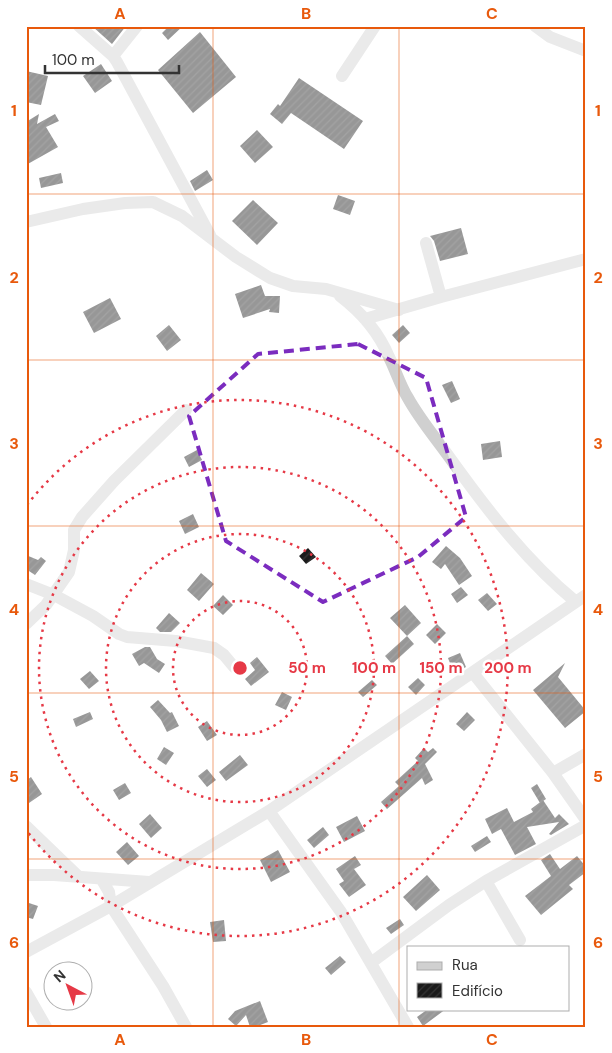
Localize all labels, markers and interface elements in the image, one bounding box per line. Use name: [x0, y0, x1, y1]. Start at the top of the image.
text: A: [114, 3, 126, 24]
text: B: [301, 3, 311, 24]
text: C: [486, 3, 498, 24]
scale bar: [45, 42, 179, 74]
text: 100 m: [52, 50, 95, 70]
text: 1: [11, 100, 17, 121]
text: 1: [595, 100, 601, 121]
text: 2: [9, 267, 19, 288]
text: 2: [593, 267, 603, 288]
text: 3: [9, 433, 19, 454]
text: 3: [593, 433, 603, 454]
text: 4: [9, 599, 19, 620]
text: 4: [593, 599, 603, 620]
text: 50 m: [288, 658, 326, 678]
text: 100 m: [352, 658, 396, 678]
text: 150 m: [420, 658, 463, 678]
text: 200 m: [484, 658, 532, 678]
centre of rings: [231, 659, 249, 677]
text: 5: [9, 766, 19, 787]
text: 5: [593, 766, 603, 787]
text: 6: [9, 932, 19, 953]
text: 6: [593, 932, 603, 953]
legend: [407, 946, 570, 1010]
text: Rua: [452, 955, 478, 975]
north arrow: [42, 960, 92, 1010]
text: N: [50, 966, 69, 986]
text: Edifício: [452, 981, 503, 1001]
text: A: [114, 1029, 126, 1050]
text: B: [301, 1029, 311, 1050]
text: C: [486, 1029, 498, 1050]

